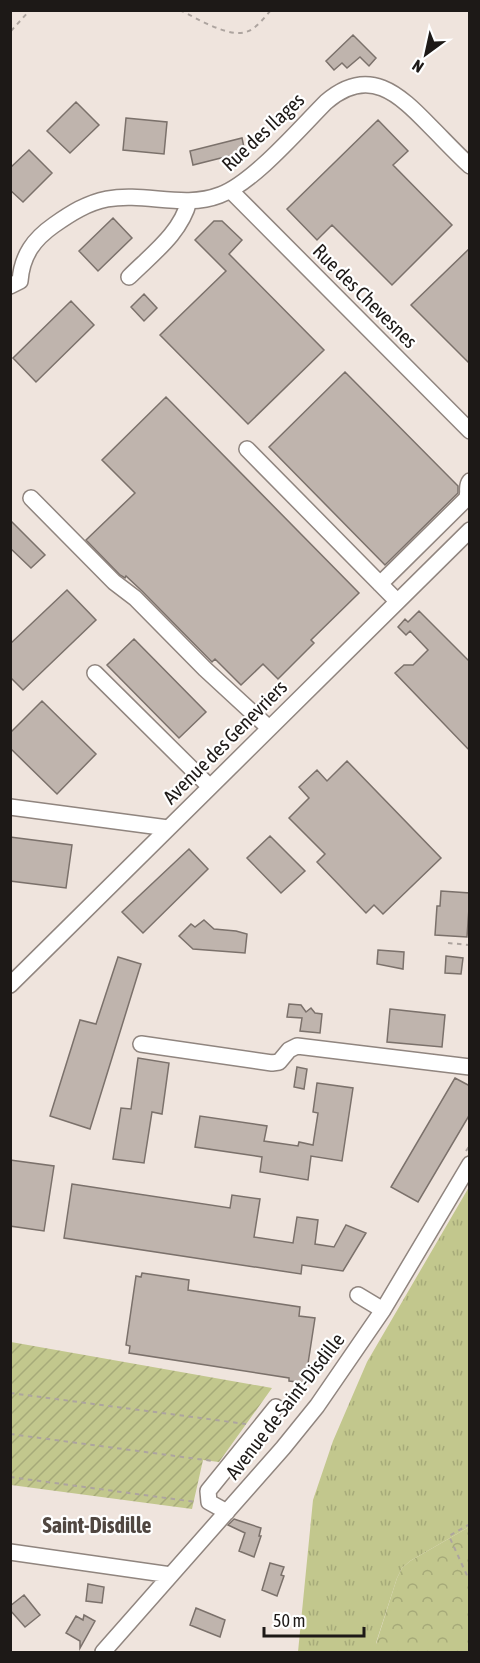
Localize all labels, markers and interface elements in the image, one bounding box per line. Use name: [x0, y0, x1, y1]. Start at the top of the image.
north arrow: [396, 24, 456, 84]
text: N: [409, 56, 427, 77]
street label: Rue des Ilages: [217, 88, 308, 175]
street label: Rue des Chevesnes: [309, 239, 422, 352]
street label: Avenue des Genevriers: [158, 675, 291, 808]
street label: Avenue de Saint-Disdille: [221, 1328, 349, 1483]
district label: Saint-Disdille: [42, 1512, 152, 1538]
scale bar: [264, 1600, 364, 1638]
text: 50 m: [273, 1610, 305, 1631]

